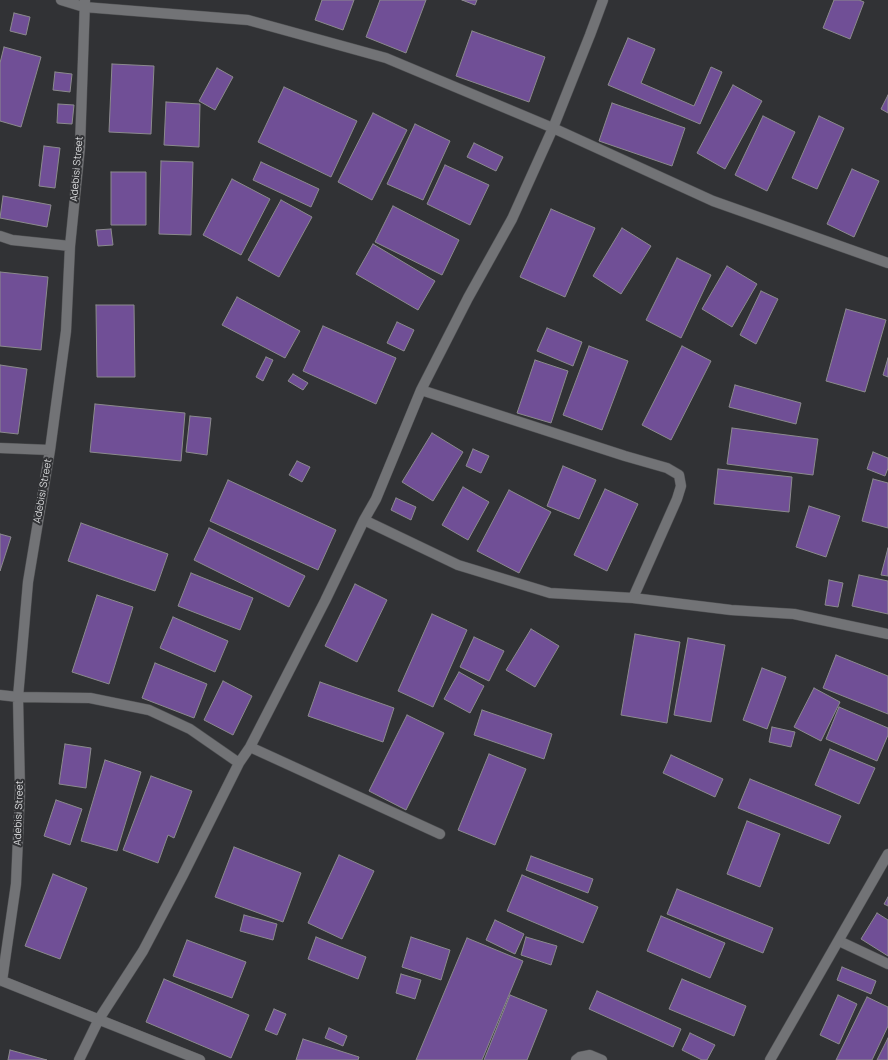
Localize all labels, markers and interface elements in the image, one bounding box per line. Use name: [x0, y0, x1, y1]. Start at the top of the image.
street label: Adebisi Street: [68, 136, 86, 202]
street label: Adebisi Street: [31, 458, 55, 524]
street label: Adebisi Street: [12, 780, 26, 846]

